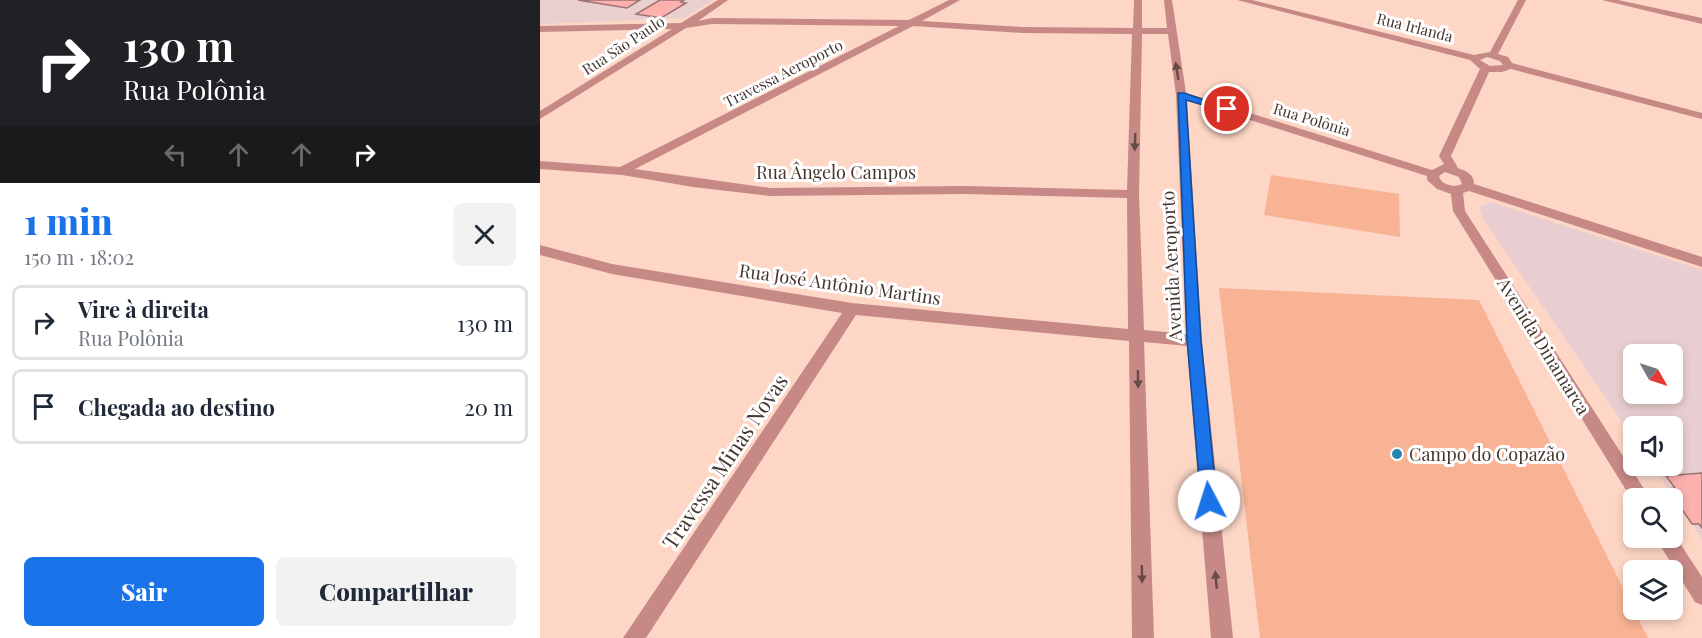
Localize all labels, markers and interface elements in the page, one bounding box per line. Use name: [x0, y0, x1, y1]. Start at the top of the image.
street label: Rua Irlanda: [1375, 8, 1456, 46]
street label: Rua São Paulo: [578, 11, 668, 79]
text: 130 m: [123, 17, 234, 73]
icon: right: [24, 24, 102, 102]
street label: Travessa Aeroporto: [720, 34, 846, 112]
one-way arrow: [1173, 62, 1182, 81]
text: Rua Polônia: [123, 71, 266, 107]
pin: [1201, 83, 1252, 134]
icon: arrive: [1210, 92, 1243, 125]
street label: Rua Polônia: [1271, 98, 1353, 140]
one-way arrow: [1130, 133, 1139, 152]
icon: left: [159, 138, 192, 171]
icon: ahead: [222, 138, 255, 171]
icon: ahead: [285, 138, 318, 171]
icon: right: [348, 138, 381, 171]
street label: Rua Ângelo Campos: [756, 160, 916, 184]
street label: Avenida Aeroporto: [1155, 190, 1187, 343]
text: 1 min: [24, 196, 113, 244]
button: close: [453, 203, 516, 266]
text: 150 m · 18:02: [24, 243, 134, 270]
street label: Rua José Antônio Martins: [738, 258, 942, 310]
street label: Avenida Dinamarca: [1492, 272, 1596, 419]
text: Vire à direita: [78, 294, 209, 324]
icon: right: [27, 306, 60, 339]
text: 130 m: [457, 308, 513, 338]
text: Rua Polônia: [78, 324, 184, 351]
north arrow: [1623, 344, 1683, 404]
map controls: [1623, 344, 1683, 620]
street label: Travessa Minas Novas: [655, 368, 793, 554]
one-way arrow: [1133, 370, 1143, 389]
icon: arrive: [27, 390, 60, 423]
text: Chegada ao destino: [78, 392, 275, 422]
text: 20 m: [464, 392, 513, 422]
button: sound: [1623, 416, 1683, 476]
place label: Campo do Copazão: [1409, 442, 1565, 466]
marker: Campo do Copazão: [1390, 447, 1404, 461]
position arrow: [1177, 469, 1241, 533]
button: search: [1623, 488, 1683, 548]
button: Sair: [24, 557, 264, 626]
button: Compartilhar: [276, 557, 516, 626]
button: layers: [1623, 560, 1683, 620]
one-way arrow: [1137, 565, 1147, 584]
one-way arrow: [1211, 570, 1221, 589]

